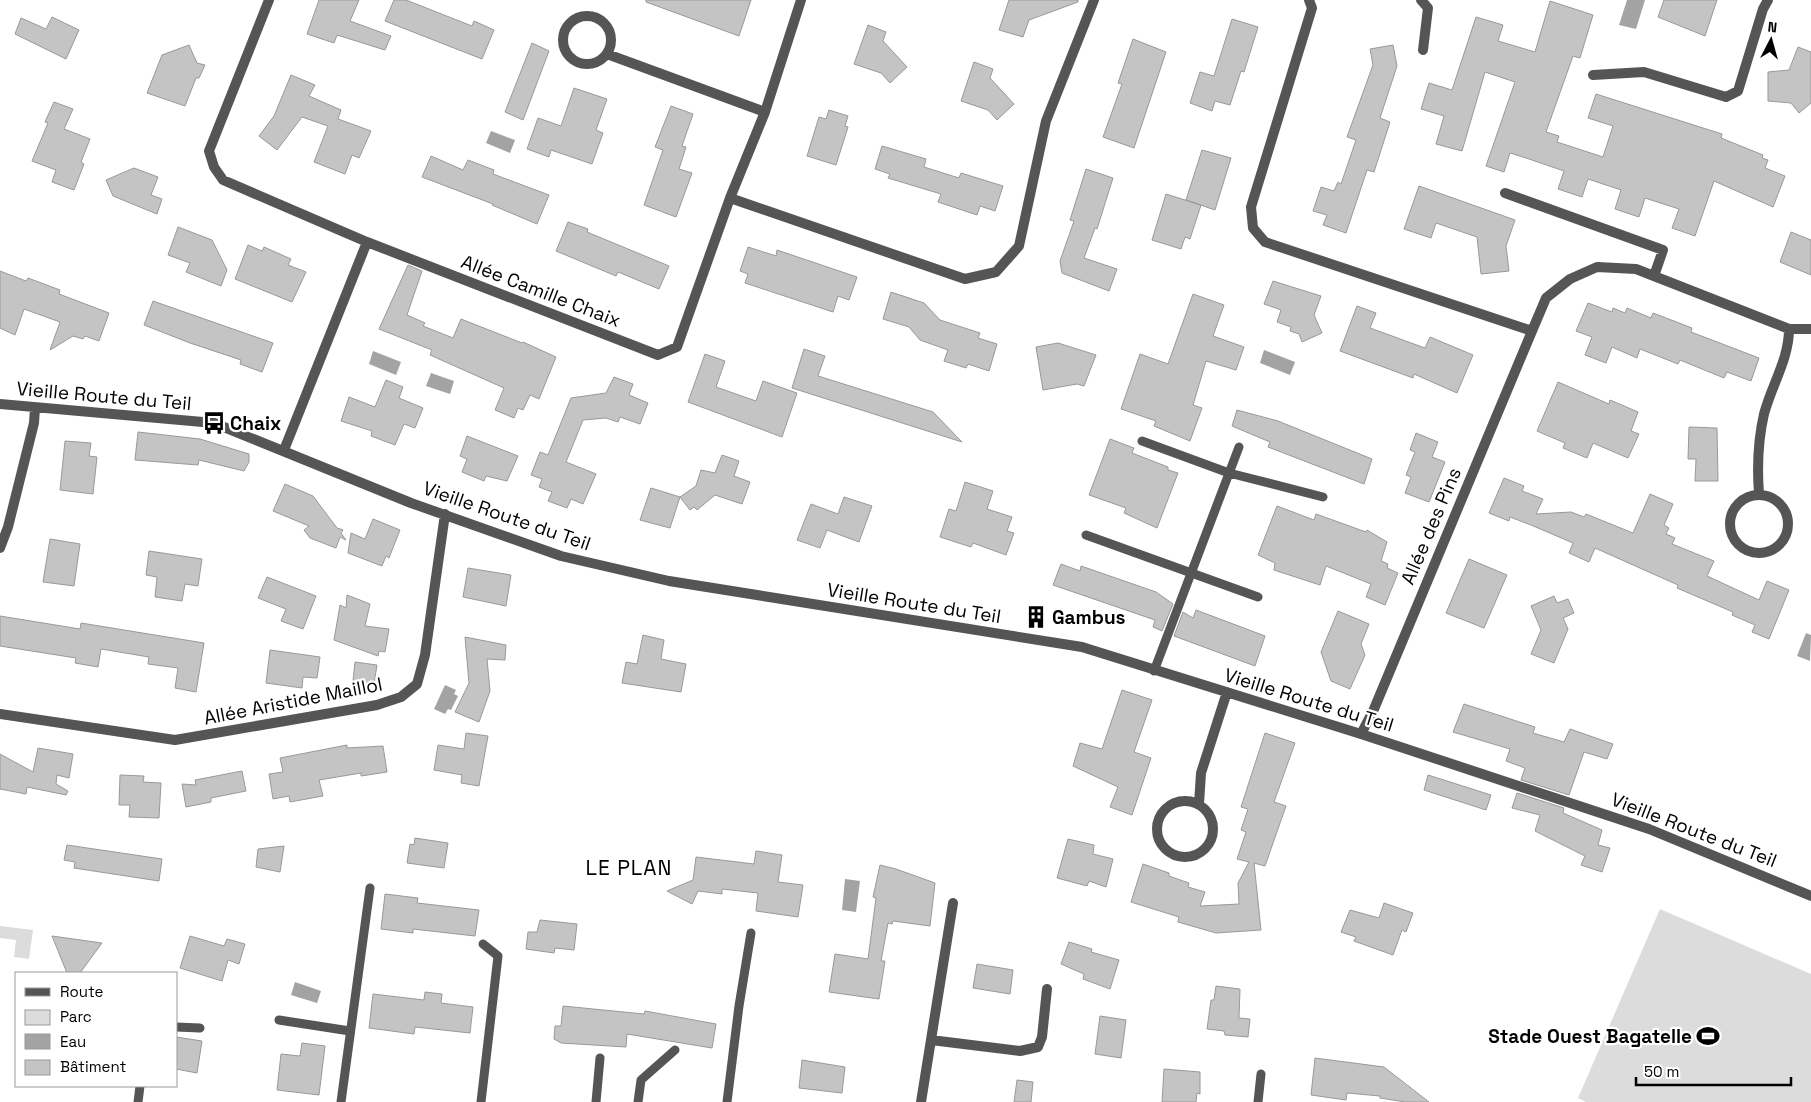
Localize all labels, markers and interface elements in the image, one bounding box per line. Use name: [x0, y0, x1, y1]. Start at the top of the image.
north arrow: [1746, 15, 1796, 65]
text: N: [1767, 18, 1778, 37]
street label: Allée Camille Chaix: [458, 249, 624, 333]
street label: Vieille Route du Teil: [15, 376, 193, 416]
bus stop icon: Chaix: [201, 410, 227, 436]
place label: Chaix: [230, 411, 281, 436]
street label: Allée des Pins: [1395, 464, 1467, 588]
street label: Vieille Route du Teil: [420, 476, 594, 556]
street label: Vieille Route du Teil: [825, 577, 1003, 629]
building icon: Gambus: [1023, 604, 1049, 630]
place label: Gambus: [1052, 605, 1126, 630]
street label: Vieille Route du Teil: [1221, 662, 1397, 738]
street label: Allée Aristide Maillol: [202, 671, 384, 731]
street label: Vieille Route du Teil: [1607, 787, 1781, 873]
district label: LE PLAN: [586, 854, 672, 881]
legend: [15, 972, 178, 1087]
text: Route: [60, 982, 104, 1001]
text: Parc: [60, 1007, 92, 1026]
sports icon: Stade Ouest Bagatelle: [1695, 1023, 1721, 1049]
place label: Stade Ouest Bagatelle: [1488, 1024, 1692, 1049]
text: Eau: [60, 1032, 86, 1051]
scale bar: [1636, 1054, 1791, 1086]
text: Bâtiment: [60, 1057, 126, 1076]
text: 50 m: [1644, 1062, 1679, 1081]

